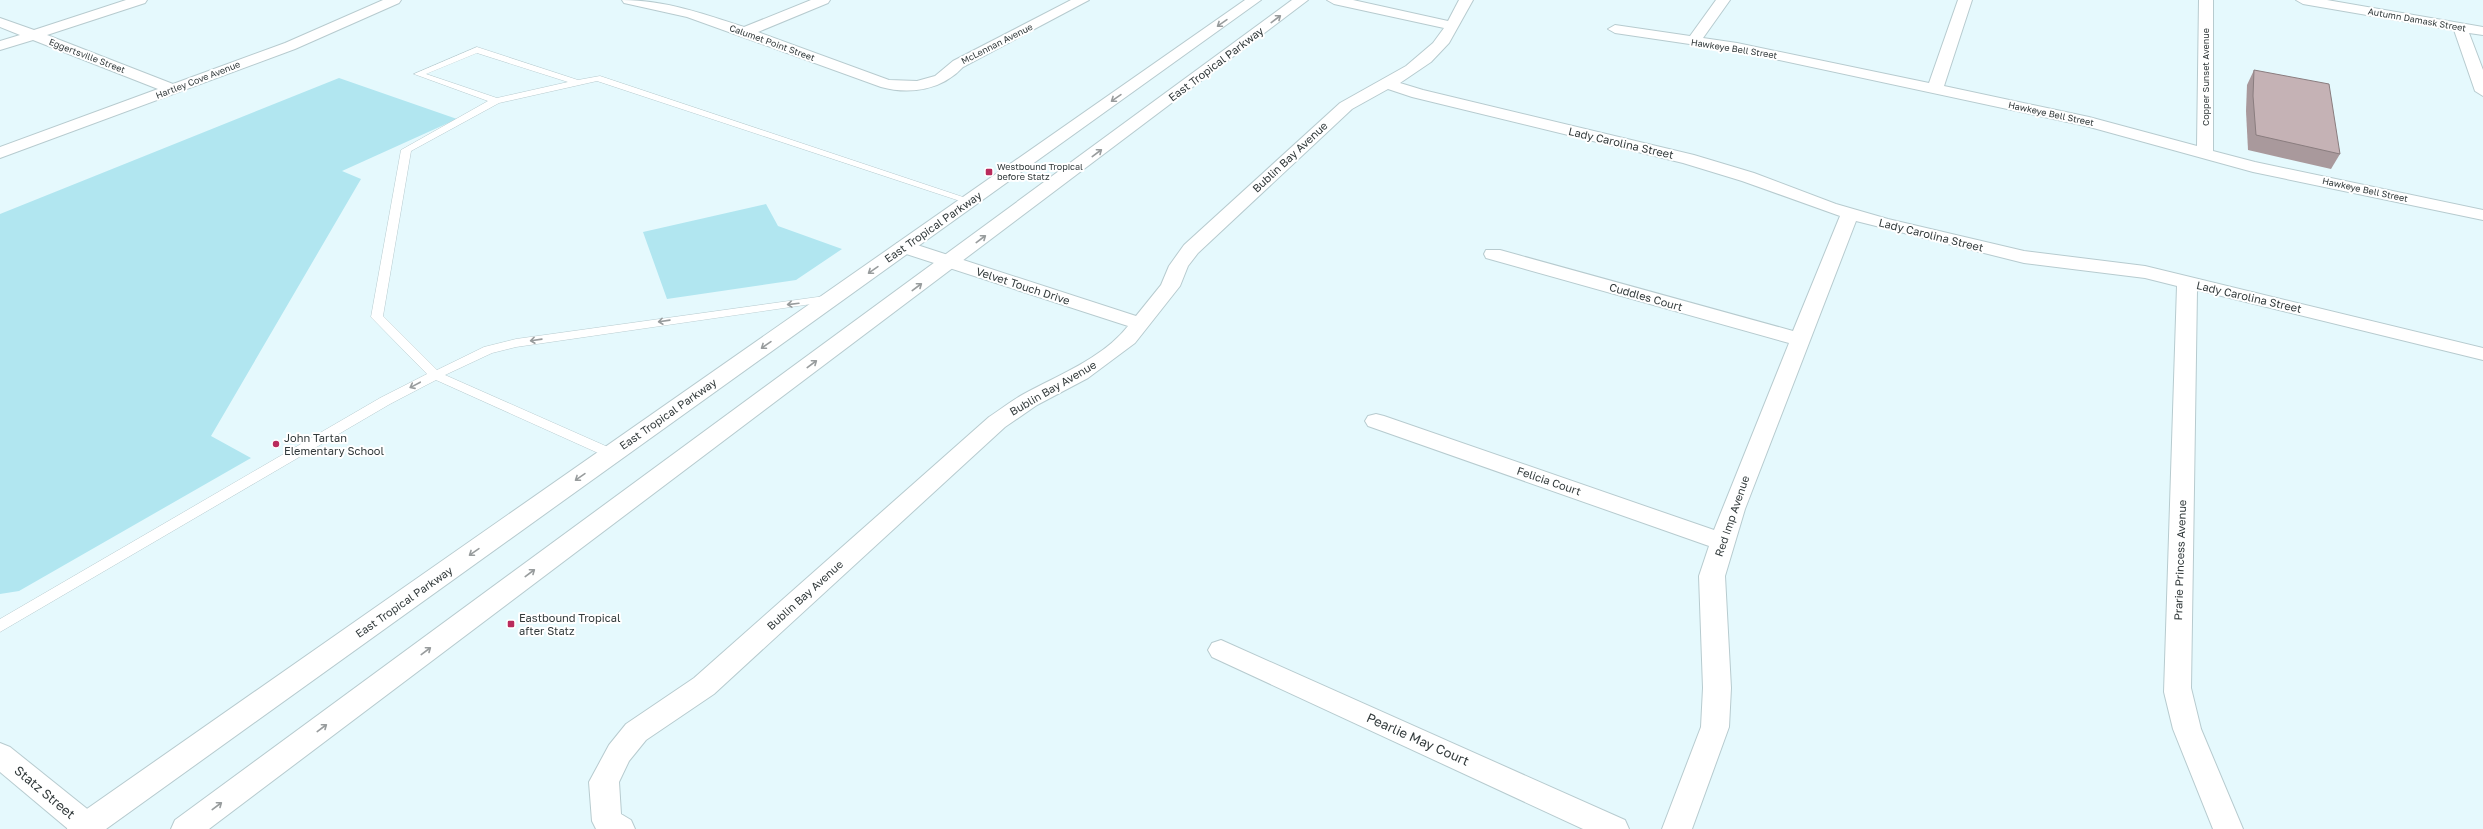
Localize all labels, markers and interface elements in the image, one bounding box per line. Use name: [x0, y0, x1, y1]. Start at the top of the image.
street label: Autumn Damask Street: [2367, 5, 2467, 34]
one-way arrow: [1271, 14, 1282, 23]
one-way arrow: [1217, 18, 1228, 27]
street label: McLennan Avenue: [959, 21, 1034, 66]
street label: Calumet Point Street: [728, 22, 817, 63]
street label: East Tropical Parkway: [1166, 24, 1266, 104]
street label: Copper Sunset Avenue: [2200, 28, 2211, 126]
street label: Eggertsville Street: [47, 36, 127, 75]
street label: Hawkeye Bell Street: [1690, 36, 1778, 61]
street label: Hartley Cove Avenue: [154, 58, 242, 101]
one-way arrow: [1111, 94, 1122, 102]
street label: Hawkeye Bell Street: [2007, 99, 2095, 128]
street label: Bublin Bay Avenue: [1249, 118, 1330, 195]
street label: Lady Carolina Street: [1567, 124, 1675, 161]
one-way arrow: [1091, 148, 1102, 157]
place label: Westbound Tropical before Statz: [997, 161, 1083, 182]
marker: Westbound Tropical before Statz: [984, 167, 994, 177]
street label: Hawkeye Bell Street: [2321, 175, 2409, 204]
street label: East Tropical Parkway: [882, 188, 984, 265]
street label: Lady Carolina Street: [1877, 215, 1985, 254]
one-way arrow: [976, 235, 987, 243]
street label: Velvet Touch Drive: [975, 264, 1072, 307]
one-way arrow: [867, 266, 878, 274]
street label: Lady Carolina Street: [2195, 278, 2303, 315]
street label: Cuddles Court: [1608, 280, 1684, 313]
one-way arrow: [911, 282, 922, 291]
one-way arrow: [787, 300, 800, 307]
one-way arrow: [658, 317, 671, 325]
one-way arrow: [530, 336, 543, 344]
one-way arrow: [761, 341, 772, 349]
street label: Bublin Bay Avenue: [1007, 357, 1098, 418]
one-way arrow: [807, 360, 818, 368]
street label: East Tropical Parkway: [617, 375, 719, 452]
one-way arrow: [409, 382, 421, 389]
place label: John Tartan Elementary School: [284, 431, 384, 457]
marker: John Tartan Elementary School: [271, 439, 281, 449]
street label: Felicia Court: [1515, 464, 1583, 498]
one-way arrow: [575, 472, 586, 481]
street label: Red Imp Avenue: [1712, 474, 1751, 558]
street label: Prarie Princess Avenue: [2171, 499, 2188, 621]
one-way arrow: [469, 548, 480, 556]
street label: Bublin Bay Avenue: [764, 557, 845, 632]
street label: East Tropical Parkway: [353, 563, 455, 640]
one-way arrow: [525, 569, 536, 577]
place label: Eastbound Tropical after Statz: [519, 611, 621, 637]
marker: Eastbound Tropical after Statz: [506, 619, 516, 629]
one-way arrow: [420, 646, 431, 655]
street label: Pearlie May Court: [1364, 709, 1472, 769]
one-way arrow: [316, 724, 327, 732]
street label: Statz Street: [11, 762, 79, 822]
one-way arrow: [212, 801, 223, 810]

